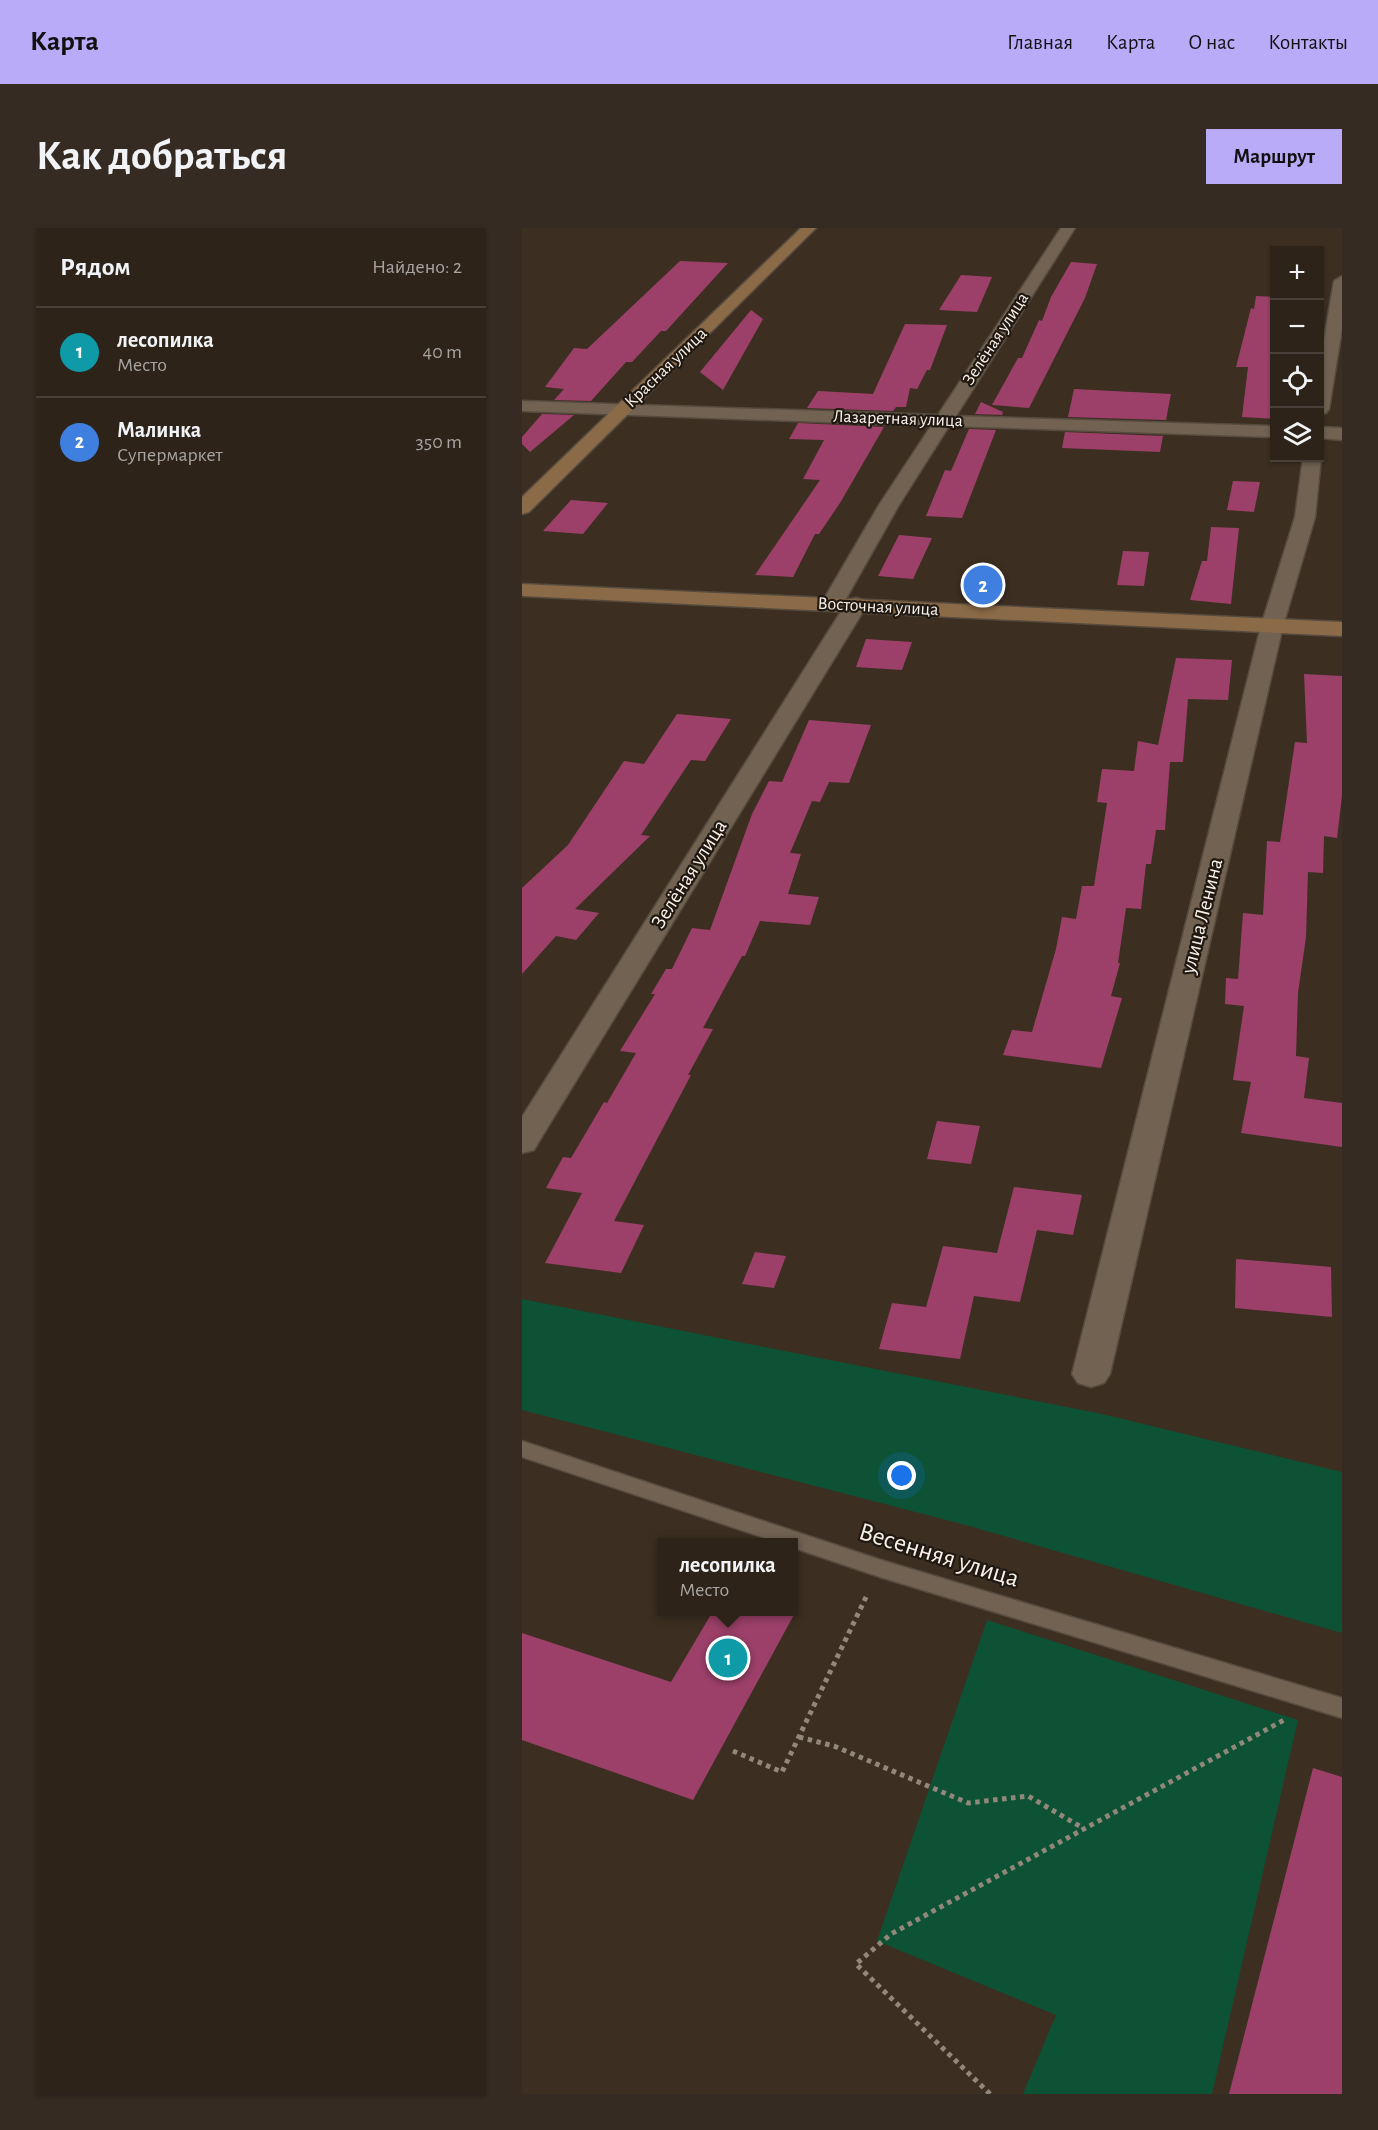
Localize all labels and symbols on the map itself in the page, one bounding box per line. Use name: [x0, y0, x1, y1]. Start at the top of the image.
street label: Зелёная улица: [960, 290, 1032, 388]
street label: Красная улица: [621, 324, 711, 412]
street label: Лазаретная улица: [833, 408, 963, 430]
pin: 2: [964, 562, 1002, 608]
street label: Восточная улица: [817, 595, 939, 619]
street label: Зелёная улица: [647, 816, 731, 932]
street label: улица Ленина: [1177, 856, 1227, 977]
your location: [887, 1461, 916, 1490]
street label: Весенняя улица: [856, 1518, 1022, 1592]
pin: 1: [708, 1636, 748, 1680]

